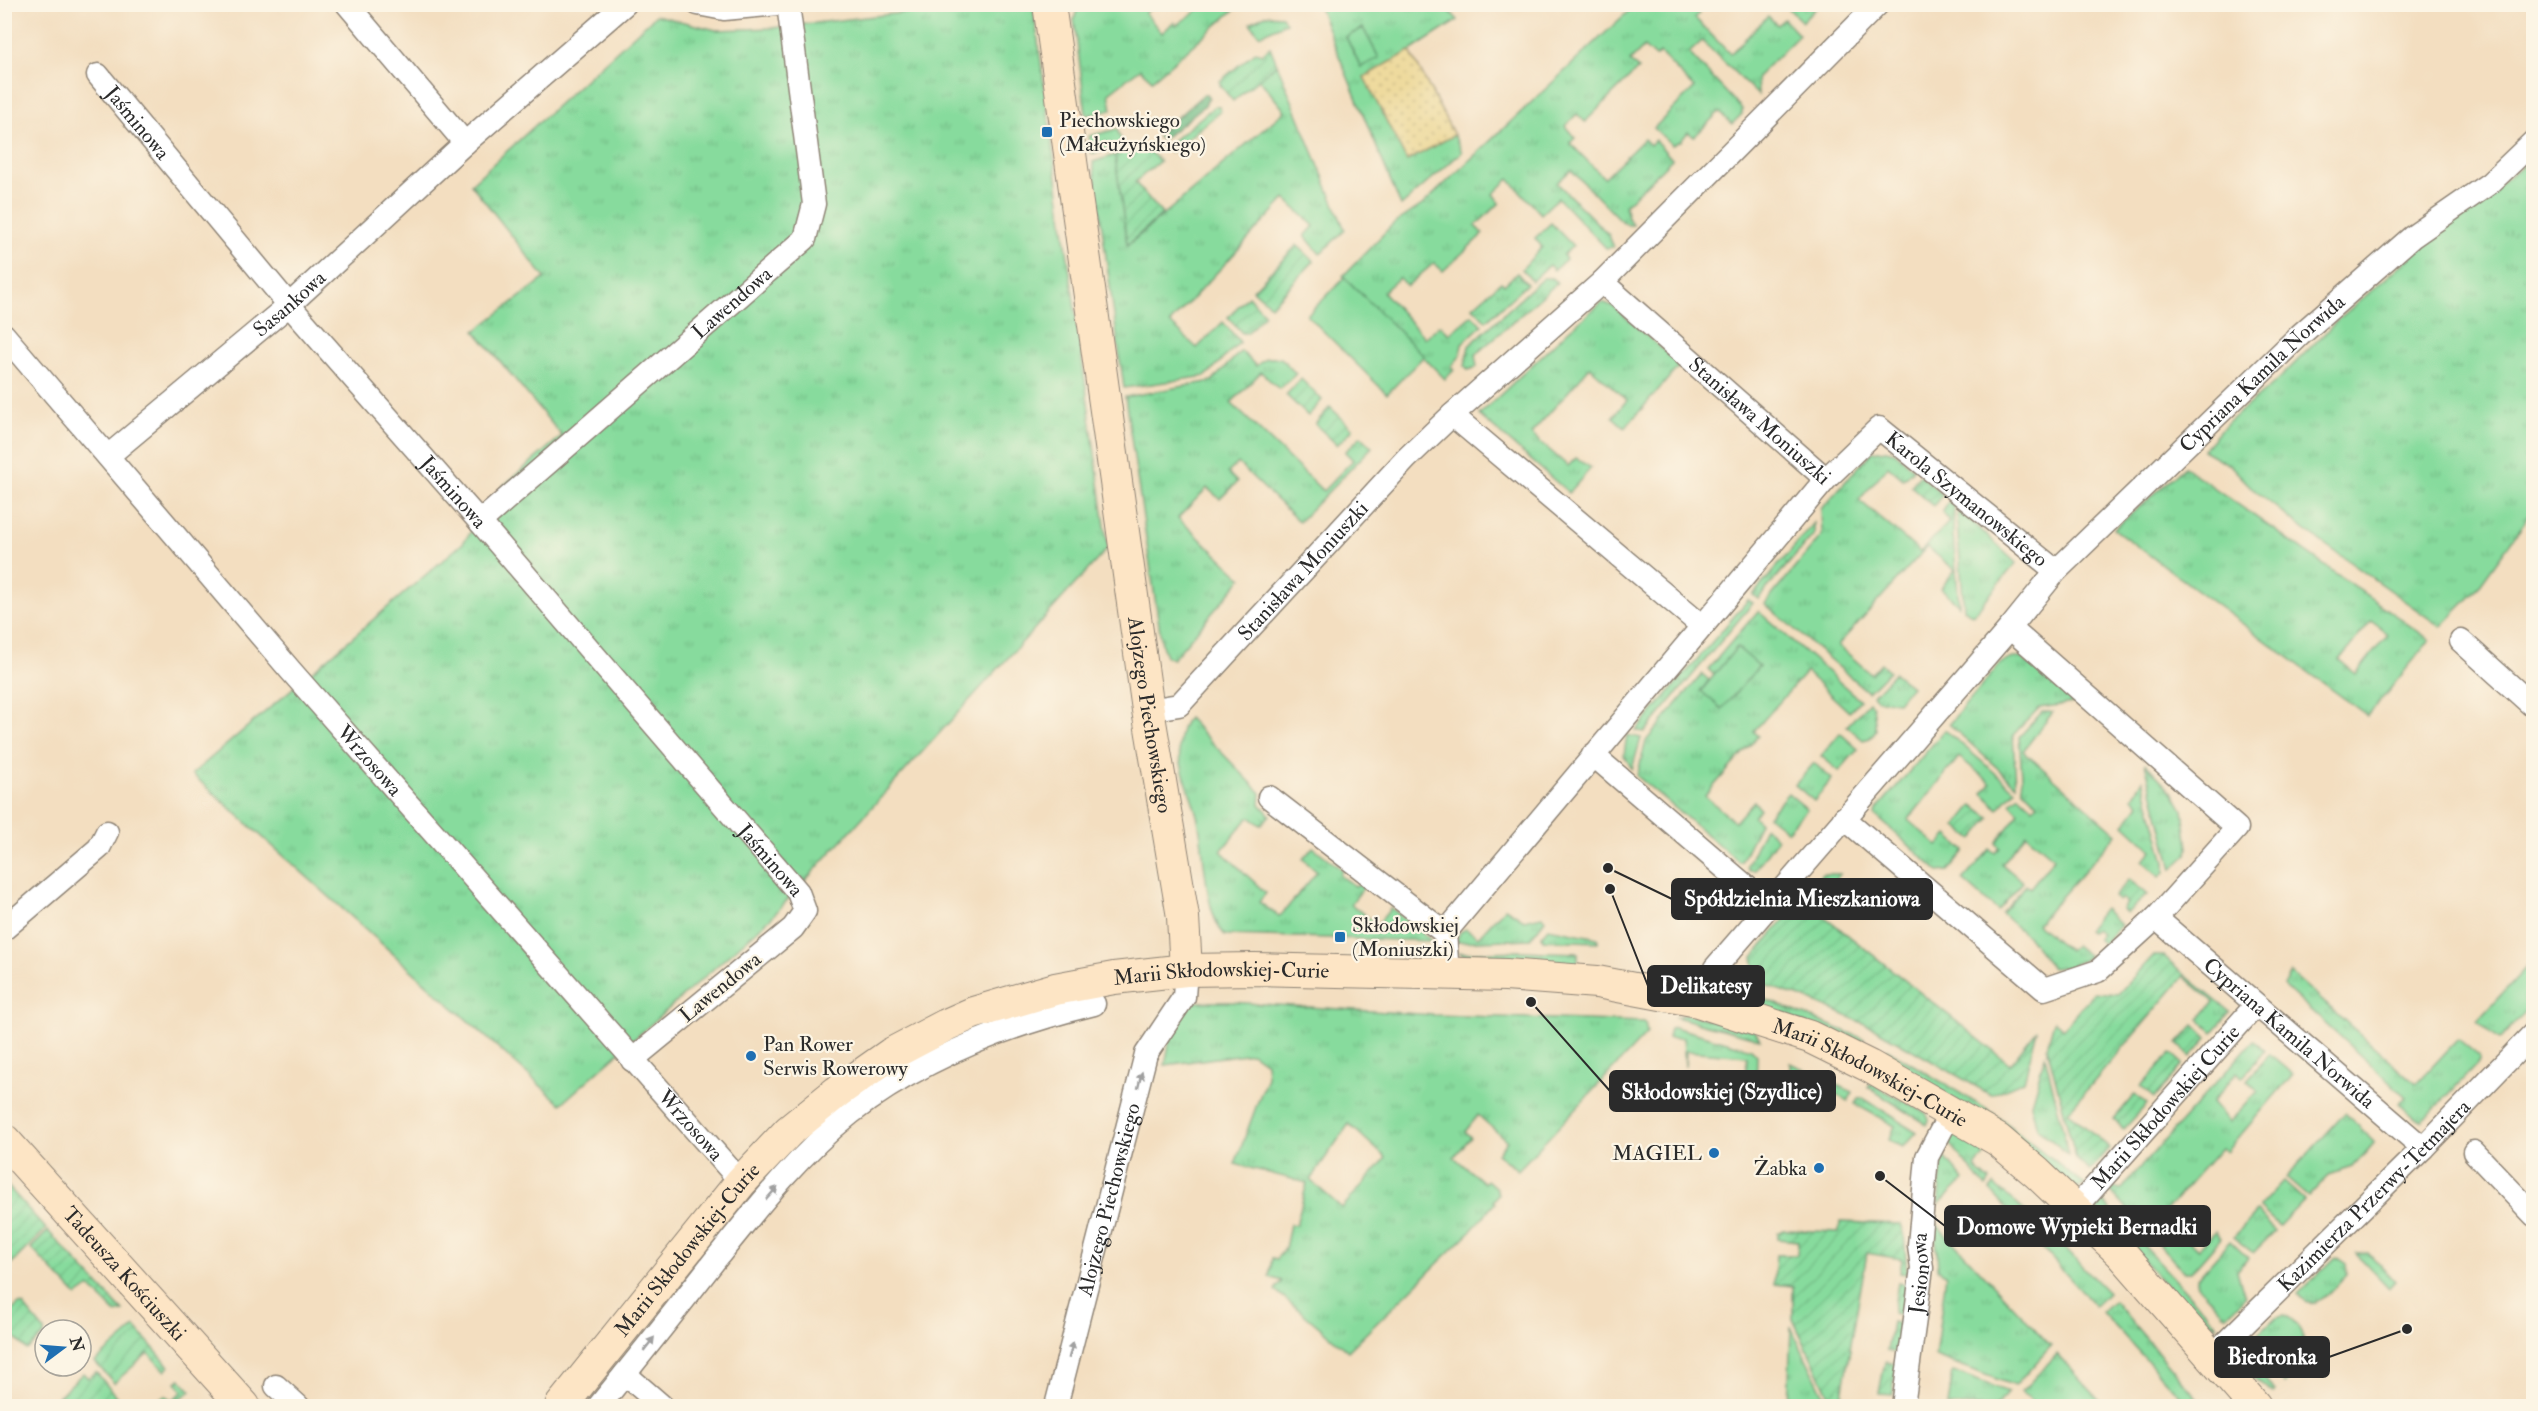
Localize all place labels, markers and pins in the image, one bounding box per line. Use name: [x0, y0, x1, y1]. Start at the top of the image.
place label: Piechowskiego (Małcużyńskiego): [1059, 107, 1206, 158]
marker: Piechowskiego (Małcużyńskiego): [1040, 125, 1054, 139]
callout: Spółdzielnia Mieszkaniowa: [1672, 879, 1932, 919]
place label: Skłodowskiej (Moniuszki): [1352, 912, 1459, 963]
marker: Skłodowskiej (Moniuszki): [1333, 930, 1347, 944]
callout: Delikatesy: [1648, 966, 1764, 1006]
place label: Pan Rower Serwis Rowerowy: [763, 1031, 909, 1082]
marker: Pan Rower Serwis Rowerowy: [744, 1049, 758, 1063]
callout: Skłodowskiej (Szydlice): [1610, 1071, 1835, 1111]
place label: MAGIEL: [1612, 1140, 1702, 1167]
marker: MAGIEL: [1707, 1146, 1721, 1160]
place label: Żabka: [1754, 1155, 1807, 1182]
marker: Żabka: [1812, 1161, 1826, 1175]
callout: Domowe Wypieki Bernadki: [1945, 1206, 2210, 1246]
callout: Biedronka: [2215, 1337, 2329, 1377]

